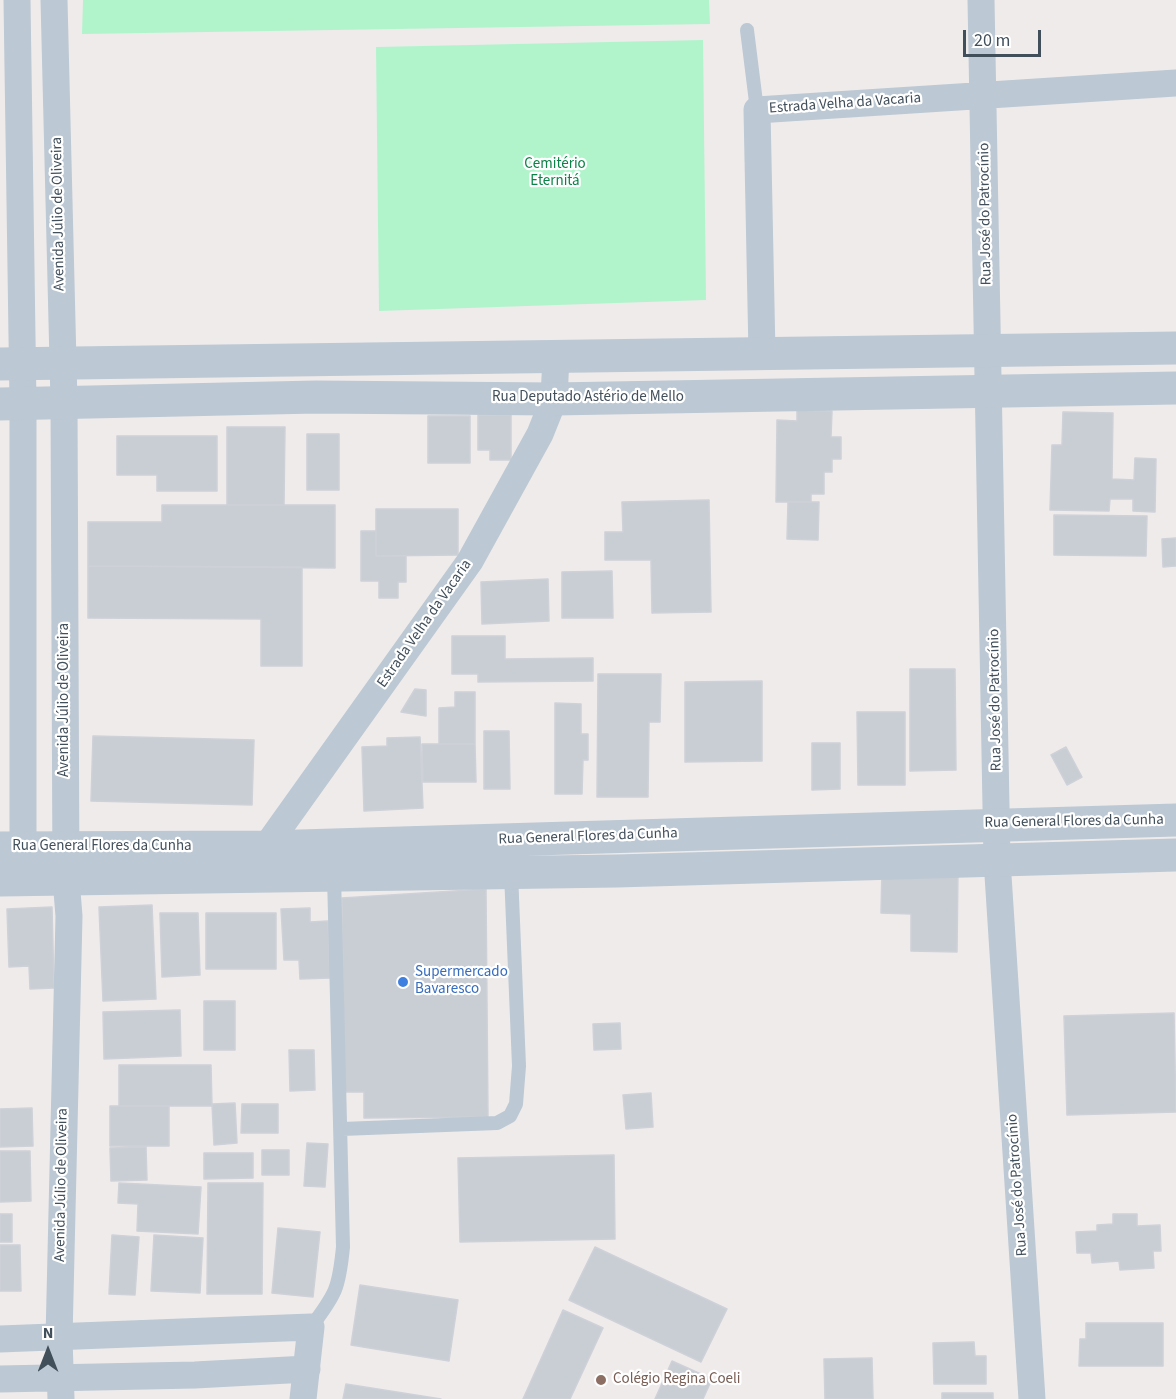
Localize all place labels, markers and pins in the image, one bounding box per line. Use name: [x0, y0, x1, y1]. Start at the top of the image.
place label: Supermercado Bavaresco: [415, 964, 508, 999]
marker: Supermercado Bavaresco: [396, 975, 410, 989]
place label: Colégio Regina Coeli: [613, 1371, 741, 1389]
marker: Colégio Regina Coeli: [594, 1373, 608, 1387]

